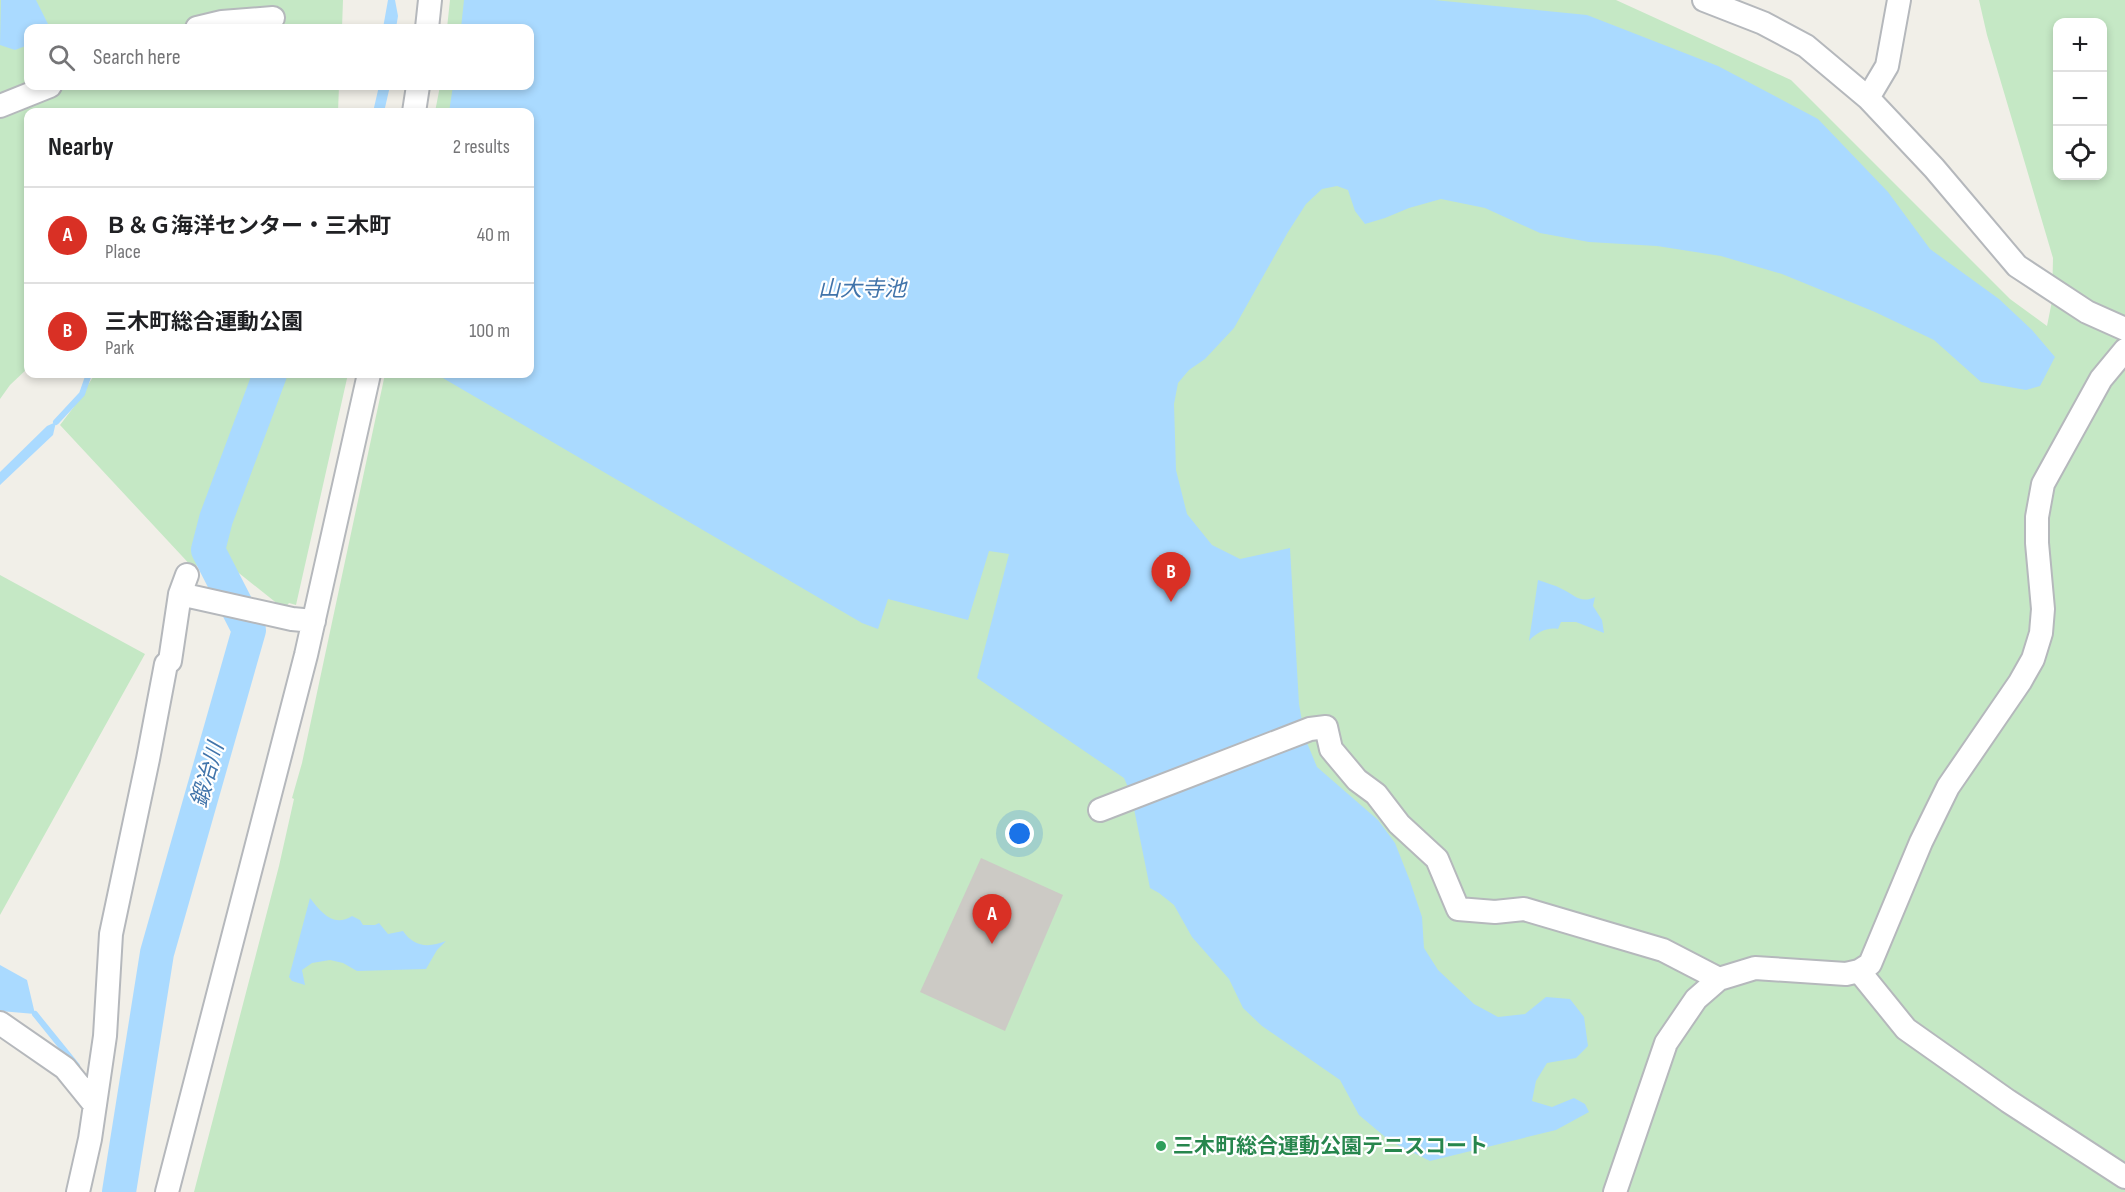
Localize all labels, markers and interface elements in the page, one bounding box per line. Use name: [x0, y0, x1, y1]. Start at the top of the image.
map controls: [2053, 18, 2107, 180]
button: +: [2053, 18, 2107, 72]
search box: [24, 24, 534, 90]
icon: search: [45, 41, 78, 74]
text: Search here: [93, 44, 180, 71]
button: −: [2053, 72, 2107, 126]
button: locate: [2053, 126, 2107, 180]
text: Nearby: [48, 132, 114, 163]
text: 2 results: [453, 135, 510, 159]
text: Ｂ＆Ｇ海洋センター・三木町: [105, 213, 391, 240]
text: A: [63, 223, 72, 247]
text: 40 m: [477, 223, 510, 247]
text: Place: [105, 240, 141, 264]
water label: 山大寺池: [818, 276, 908, 303]
text: 三木町総合運動公園: [105, 309, 303, 336]
text: B: [63, 319, 72, 343]
text: 100 m: [469, 319, 510, 343]
text: Park: [105, 336, 134, 360]
pin: B: [1152, 552, 1190, 602]
water label: 鍛冶川: [186, 738, 231, 810]
your location: [1005, 819, 1034, 848]
pin: A: [972, 894, 1012, 944]
place label: 三木町総合運動公園テニスコート: [1173, 1134, 1488, 1159]
marker: 三木町総合運動公園テニスコート: [1154, 1139, 1168, 1153]

